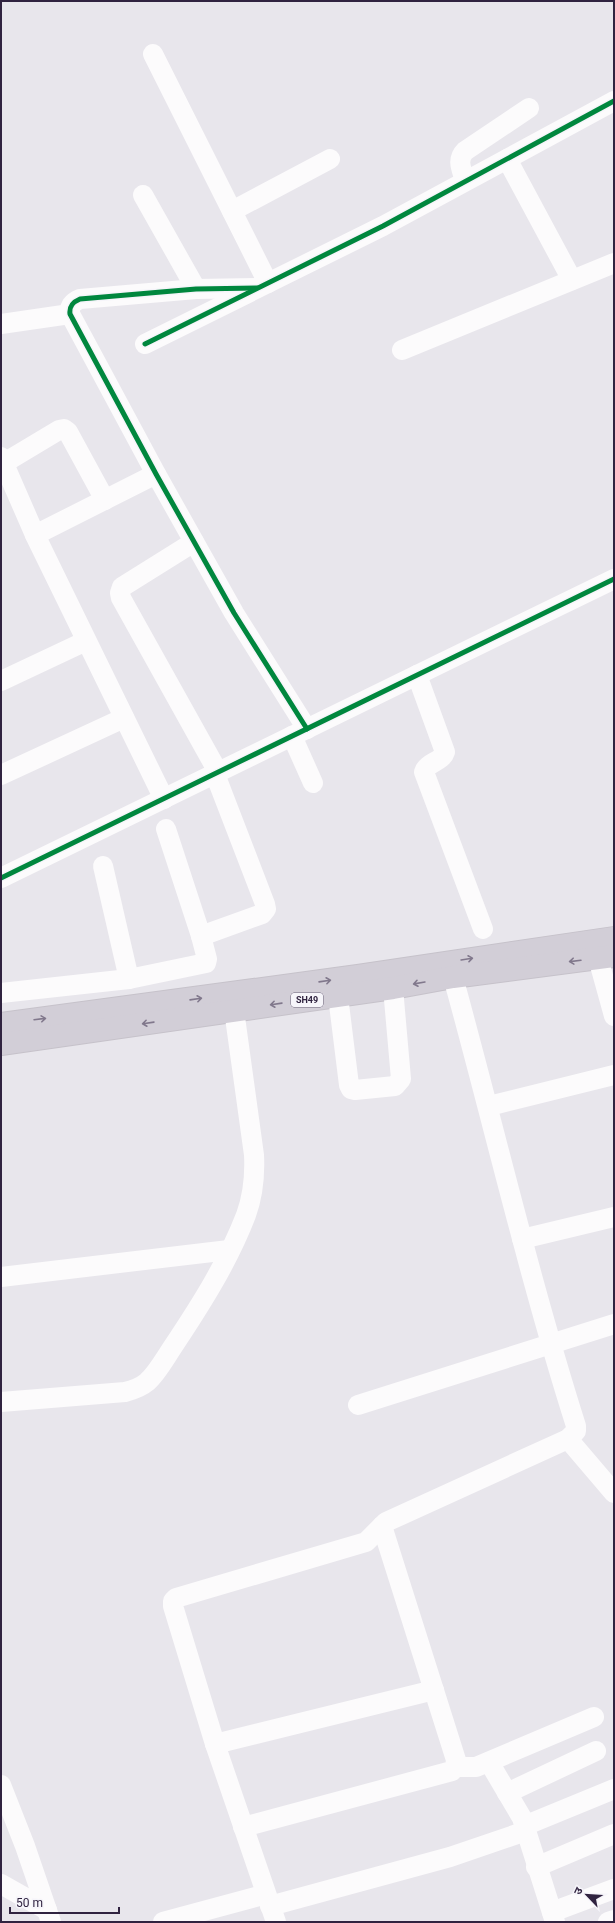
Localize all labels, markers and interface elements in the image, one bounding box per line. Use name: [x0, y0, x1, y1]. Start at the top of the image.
one-way arrow: [461, 955, 474, 963]
one-way arrow: [569, 957, 582, 965]
one-way arrow: [318, 977, 331, 985]
one-way arrow: [413, 979, 426, 987]
road number: SH49: [291, 993, 323, 1007]
one-way arrow: [189, 995, 202, 1003]
one-way arrow: [270, 1000, 283, 1008]
one-way arrow: [33, 1015, 46, 1023]
one-way arrow: [142, 1019, 155, 1027]
north arrow: [567, 1875, 607, 1915]
text: उ: [571, 1885, 586, 1897]
scale bar: [10, 1889, 119, 1915]
text: 50 m: [16, 1896, 43, 1910]

